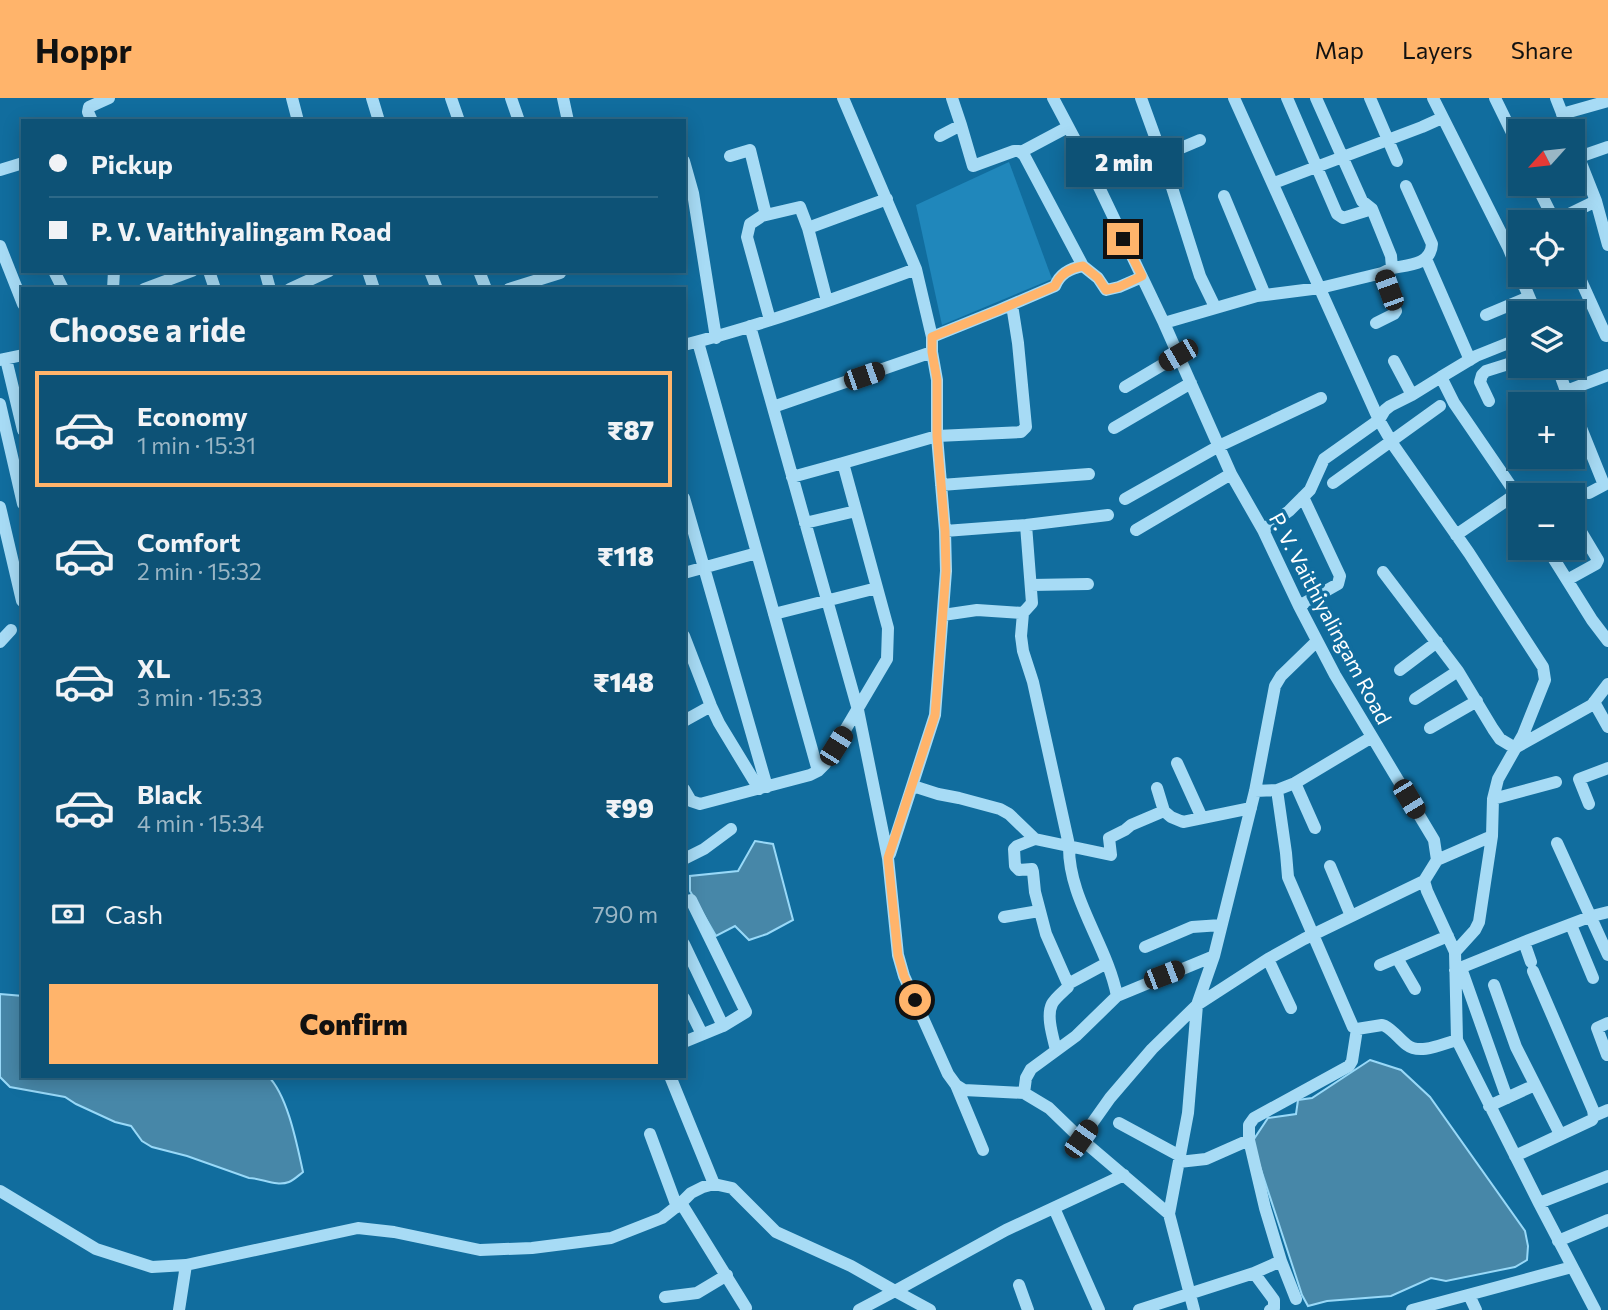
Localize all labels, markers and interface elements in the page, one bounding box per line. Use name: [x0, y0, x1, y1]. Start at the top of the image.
text: Hoppr: [35, 29, 132, 70]
text: Map: [1315, 35, 1364, 64]
text: Layers: [1402, 35, 1473, 64]
text: Share: [1511, 35, 1573, 64]
north arrow: [1508, 119, 1586, 196]
map controls: [1508, 119, 1585, 560]
callout: 2 min: [1065, 138, 1181, 186]
text: Pickup: [91, 148, 173, 179]
text: 2 min: [1095, 148, 1153, 176]
button: locate: [1508, 210, 1585, 287]
text: P. V. Vaithiyalingam Road: [91, 215, 391, 246]
route end: [1107, 223, 1139, 255]
car: [1372, 267, 1407, 313]
button: layers: [1508, 301, 1585, 378]
text: Choose a ride: [49, 309, 246, 349]
car: [1155, 335, 1202, 375]
car: [841, 359, 888, 393]
button: +: [1508, 392, 1585, 469]
icon: car: [53, 398, 116, 461]
text: Economy: [137, 400, 248, 431]
text: ₹87: [607, 414, 654, 445]
text: 1 min · 15:31: [137, 431, 256, 459]
button: −: [1508, 483, 1585, 560]
street label: P. V. Vaithiyalingam Road: [1265, 508, 1397, 728]
icon: car: [53, 524, 116, 587]
text: Comfort: [137, 526, 240, 557]
text: ₹118: [597, 540, 654, 571]
text: 2 min · 15:32: [137, 557, 262, 585]
icon: car: [53, 650, 116, 713]
text: XL: [137, 652, 171, 683]
text: ₹148: [593, 666, 654, 697]
text: 3 min · 15:33: [137, 683, 263, 711]
car: [816, 723, 857, 769]
icon: car: [53, 776, 116, 839]
car: [1390, 776, 1429, 822]
text: Black: [137, 778, 203, 809]
text: ₹99: [605, 792, 654, 823]
text: 4 min · 15:34: [137, 809, 264, 837]
icon: cash: [49, 895, 87, 933]
text: Cash: [105, 898, 163, 929]
text: 790 m: [592, 900, 658, 928]
car: [1141, 958, 1188, 992]
button: Confirm: [49, 984, 658, 1064]
route start: [899, 984, 931, 1016]
car: [1061, 1116, 1102, 1162]

